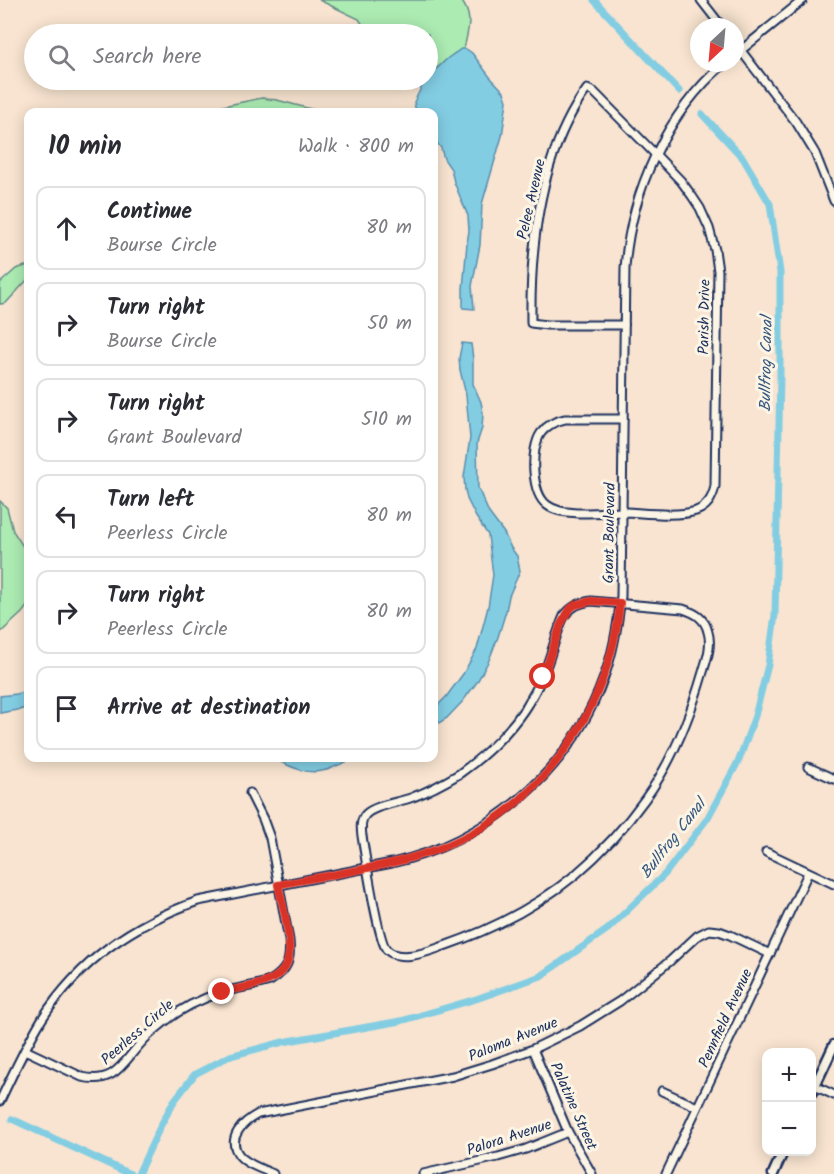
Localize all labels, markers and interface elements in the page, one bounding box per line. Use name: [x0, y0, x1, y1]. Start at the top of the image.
north arrow: [690, 18, 744, 72]
search box: [24, 24, 438, 90]
text: Search here: [93, 40, 201, 75]
icon: search: [45, 41, 78, 74]
text: 10 min: [48, 126, 122, 168]
text: Walk · 800 m: [298, 131, 414, 163]
street label: Pelee Avenue: [511, 156, 553, 242]
text: Continue: [107, 195, 192, 230]
icon: ahead: [50, 212, 83, 245]
text: 80 m: [366, 212, 412, 244]
text: Bourse Circle: [107, 230, 217, 262]
street label: Parish Drive: [692, 279, 718, 355]
text: Turn right: [107, 291, 205, 326]
icon: right: [50, 308, 83, 341]
text: 50 m: [367, 308, 412, 340]
water label: Bullfrog Canal: [753, 313, 780, 412]
text: Bourse Circle: [107, 326, 217, 358]
text: Turn right: [107, 387, 205, 422]
icon: right: [50, 404, 83, 437]
text: 510 m: [361, 404, 412, 436]
text: Grant Boulevard: [107, 422, 241, 454]
street label: Grant Boulevard: [597, 482, 623, 584]
text: Turn left: [107, 483, 194, 518]
icon: left: [50, 500, 83, 533]
text: 80 m: [366, 500, 412, 532]
text: Peerless Circle: [107, 518, 228, 550]
text: Turn right: [107, 579, 205, 614]
icon: right: [50, 596, 83, 629]
text: 80 m: [366, 596, 412, 628]
text: Peerless Circle: [107, 614, 228, 646]
route start: [529, 663, 555, 689]
text: Arrive at destination: [107, 691, 310, 726]
icon: arrive: [50, 692, 83, 725]
water label: Bullfrog Canal: [634, 791, 714, 884]
street label: Pennfield Avenue: [692, 965, 759, 1072]
route end: [208, 978, 234, 1004]
street label: Peerless Circle: [96, 994, 180, 1071]
street label: Paloma Avenue: [465, 1011, 562, 1069]
map controls: [762, 1048, 816, 1156]
button: +: [762, 1048, 816, 1102]
street label: Palatine Street: [543, 1059, 603, 1154]
button: −: [762, 1102, 816, 1156]
street label: Palora Avenue: [464, 1113, 555, 1163]

